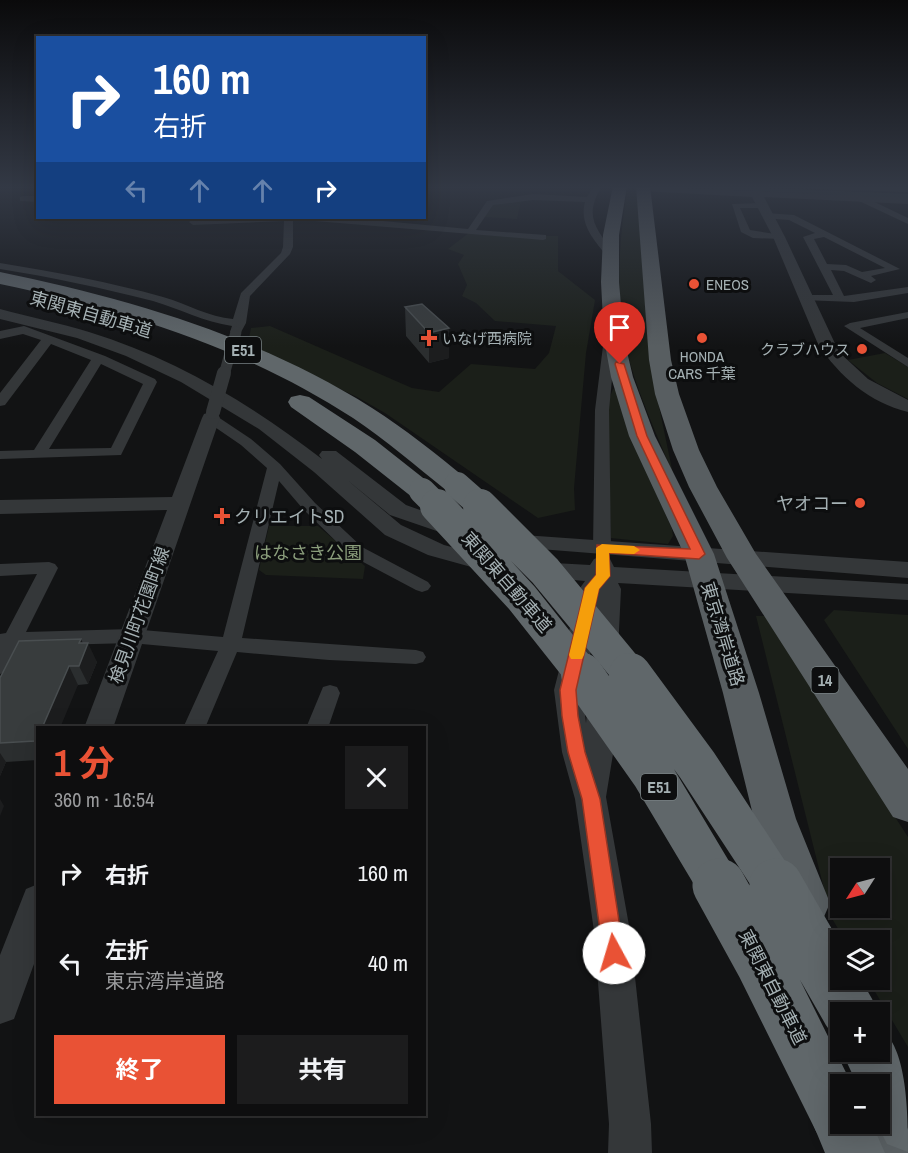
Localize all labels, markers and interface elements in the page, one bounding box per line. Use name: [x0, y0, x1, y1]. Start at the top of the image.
text: 160 m: [153, 51, 251, 107]
icon: right: [54, 60, 132, 138]
text: 右折: [153, 108, 207, 144]
icon: left: [120, 174, 153, 207]
icon: ahead: [183, 174, 216, 207]
icon: ahead: [246, 174, 279, 207]
icon: right: [309, 174, 342, 207]
place label: ENEOS: [706, 274, 749, 295]
marker: ENEOS: [687, 277, 701, 291]
street label: 東関東自動車道: [27, 285, 155, 343]
pin: [594, 302, 645, 364]
icon: arrive: [603, 311, 636, 344]
place label: いなげ西病院: [442, 328, 532, 349]
marker: いなげ西病院: [420, 329, 438, 347]
marker: HONDA CARS 千葉: [695, 331, 709, 345]
road number: E51: [225, 337, 261, 363]
place label: クラブハウス: [760, 339, 850, 360]
marker: クラブハウス: [855, 342, 869, 356]
place label: HONDA CARS 千葉: [668, 346, 736, 384]
place label: ヤオコー: [776, 491, 848, 516]
marker: ヤオコー: [853, 496, 867, 510]
place label: クリエイトSD: [234, 504, 345, 529]
marker: クリエイトSD: [215, 509, 229, 523]
street label: 東関東自動車道: [456, 526, 558, 638]
park label: はなさき公園: [254, 540, 362, 565]
street label: 検見川町花園町線: [103, 543, 175, 687]
street label: 東京湾岸道路: [695, 579, 751, 689]
road number: 14: [812, 667, 838, 693]
text: 1 分: [54, 739, 115, 787]
button: close: [345, 746, 408, 809]
road number: E51: [641, 774, 677, 800]
text: 360 m · 16:54: [54, 786, 154, 813]
icon: right: [54, 857, 87, 890]
text: 160 m: [358, 858, 408, 888]
north arrow: [830, 858, 890, 918]
map controls: [830, 858, 890, 1134]
text: 右折: [105, 860, 149, 890]
position arrow: [582, 921, 646, 985]
street label: 東関東自動車道: [733, 925, 813, 1049]
button: layers: [830, 930, 890, 990]
text: 左折: [105, 935, 149, 965]
icon: left: [54, 947, 87, 980]
text: 40 m: [368, 948, 408, 978]
text: 東京湾岸道路: [105, 967, 225, 994]
button: +: [830, 1002, 890, 1062]
button: 終了: [54, 1035, 225, 1104]
button: 共有: [237, 1035, 408, 1104]
button: −: [830, 1074, 890, 1134]

